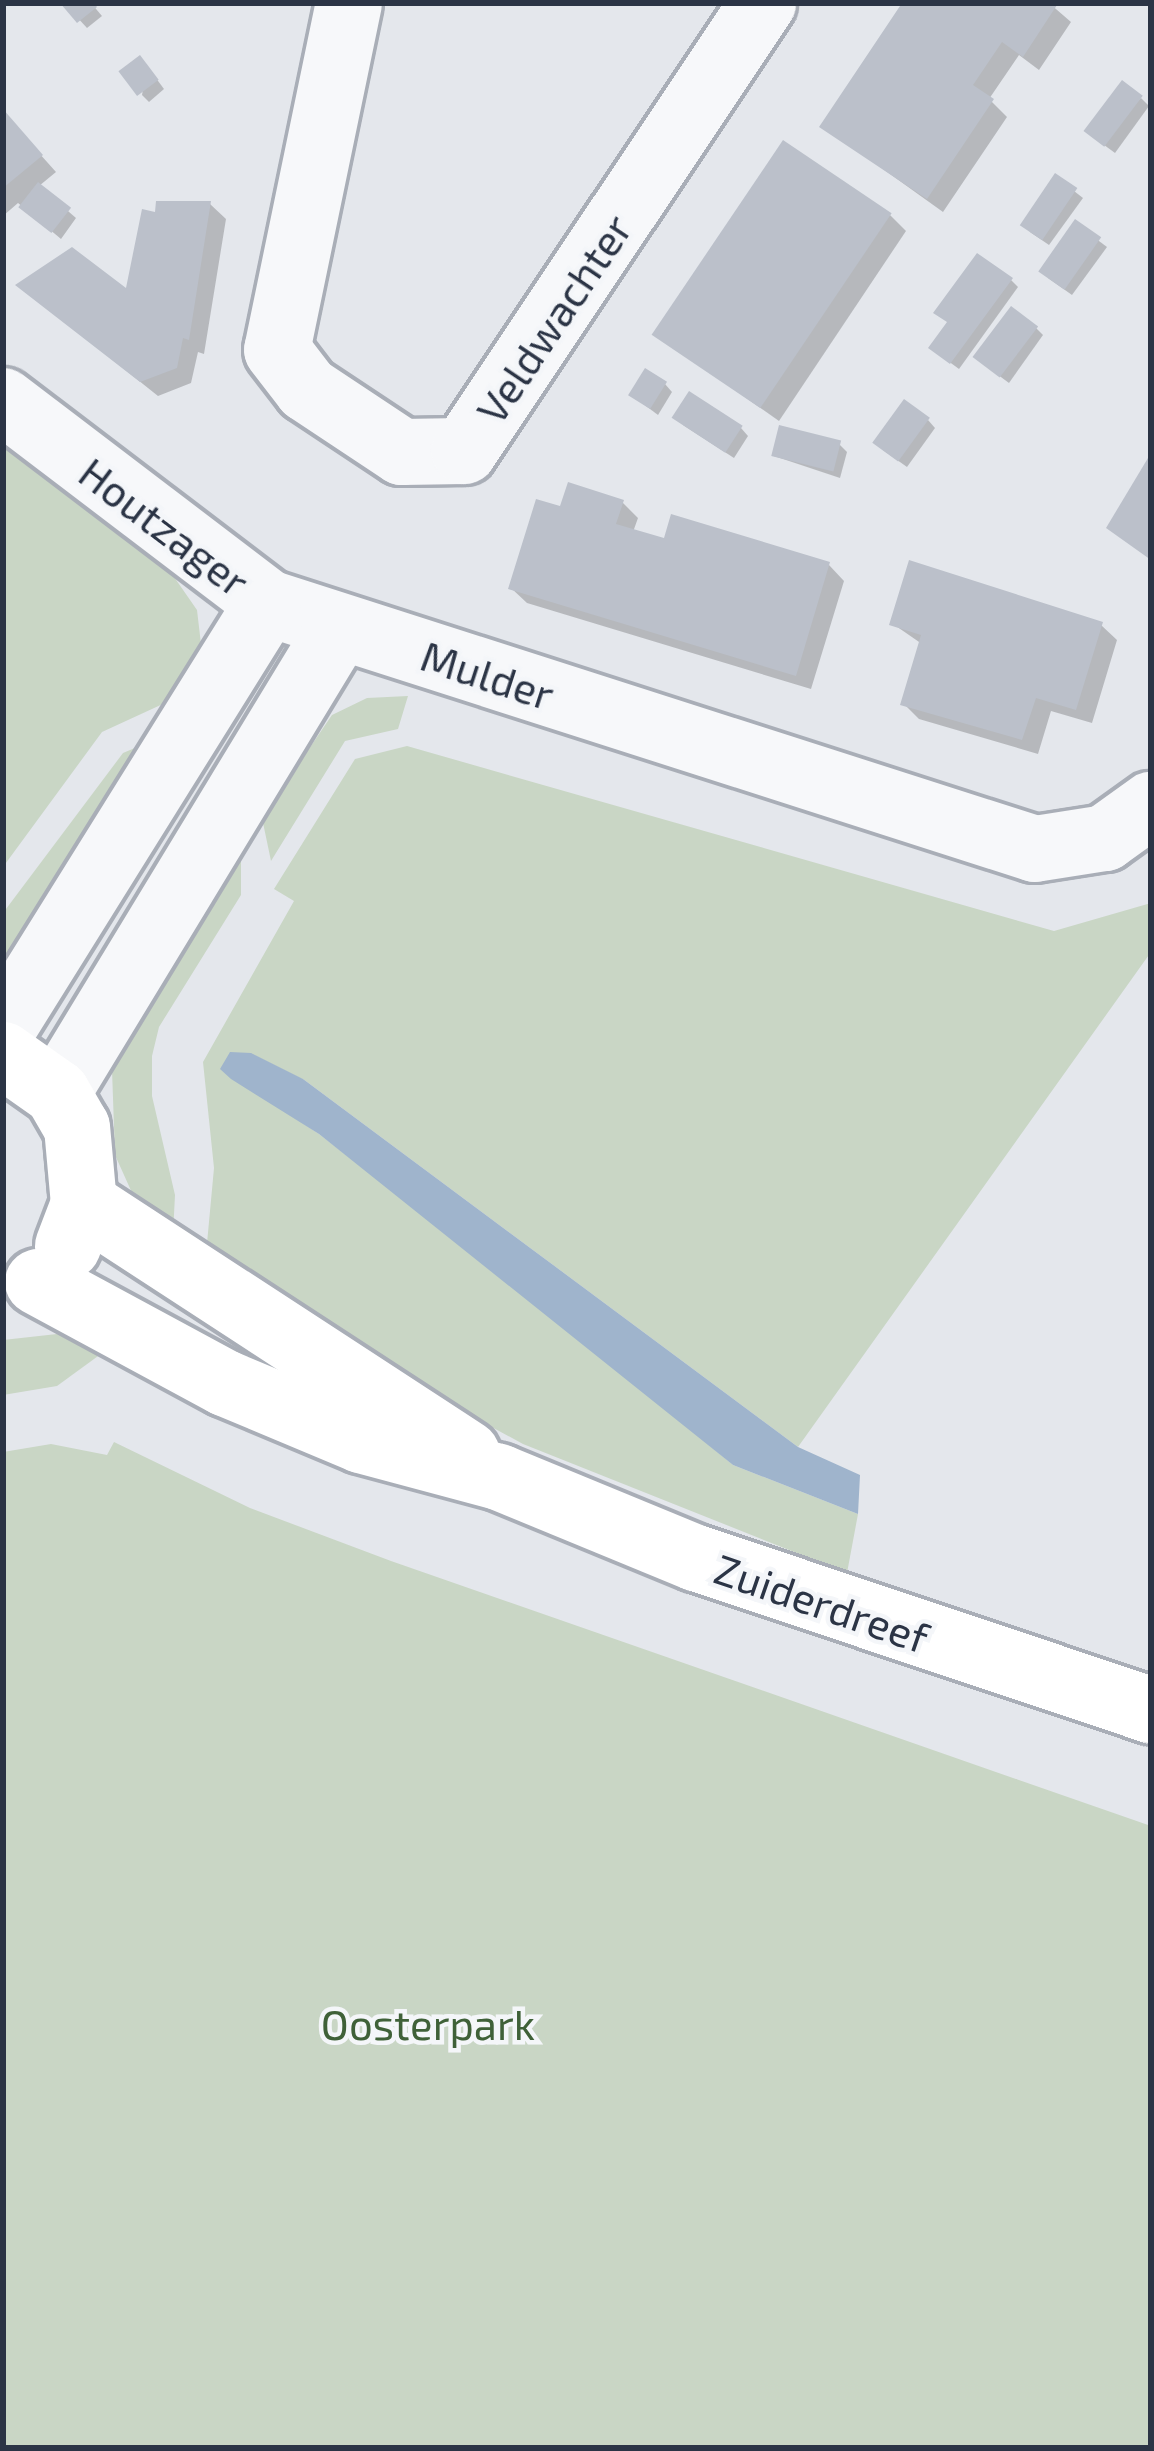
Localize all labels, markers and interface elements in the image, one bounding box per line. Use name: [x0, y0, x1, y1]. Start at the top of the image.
street label: Veldwachter: [465, 204, 641, 432]
street label: Houtzager: [70, 446, 260, 606]
street label: Mulder: [415, 629, 561, 719]
street label: Zuiderdreef: [709, 1542, 935, 1662]
park label: Oosterpark: [321, 1998, 535, 2048]

